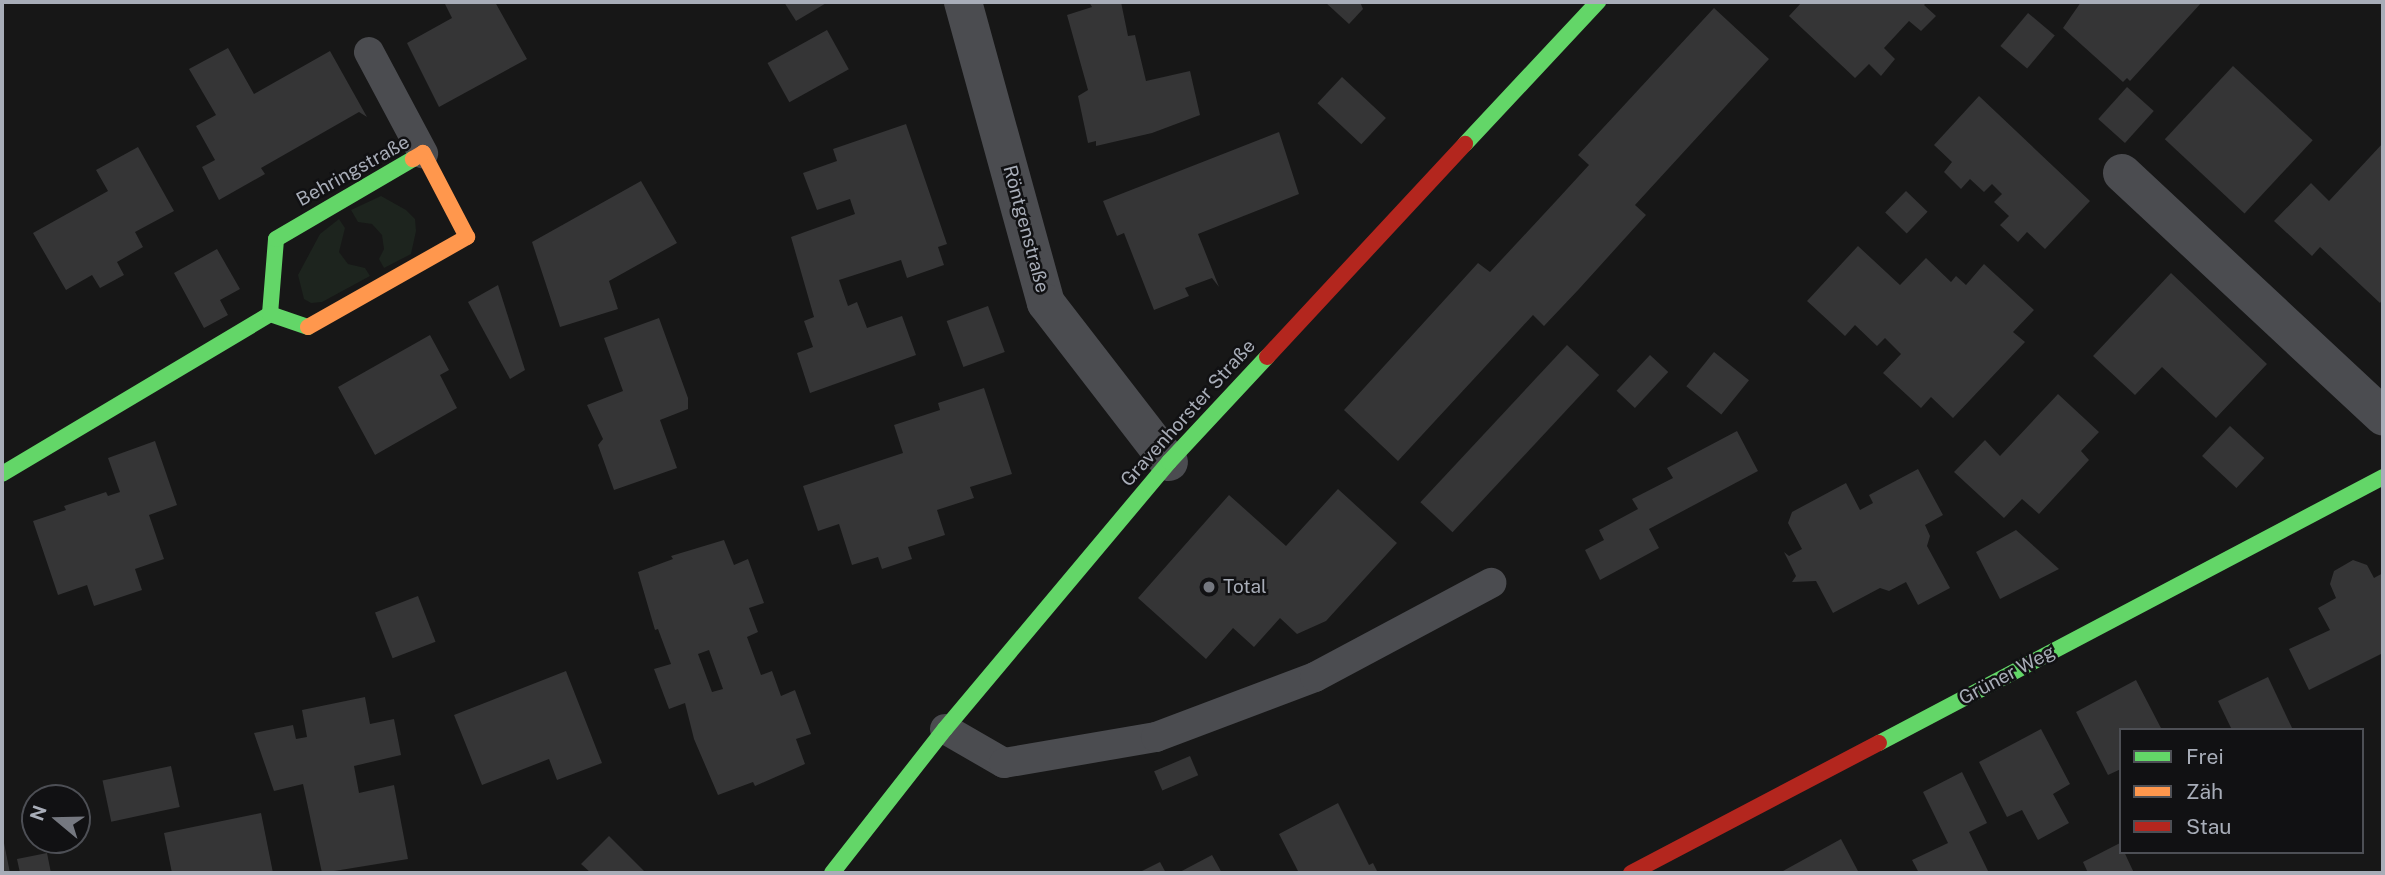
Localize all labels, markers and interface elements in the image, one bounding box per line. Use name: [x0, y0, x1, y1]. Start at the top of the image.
street label: Behringstraße: [293, 131, 413, 211]
street label: Röntgenstraße: [998, 163, 1054, 295]
street label: Gravenhorster Straße: [1116, 335, 1260, 491]
place label: Total: [1223, 576, 1267, 598]
marker: Total: [1201, 579, 1217, 595]
street label: Grüner Weg: [1955, 640, 2059, 710]
legend: [2119, 728, 2364, 854]
text: Frei: [2186, 744, 2224, 769]
text: Zäh: [2186, 779, 2223, 804]
north arrow: [21, 784, 91, 854]
text: N: [25, 802, 51, 823]
text: Stau: [2186, 814, 2232, 839]

